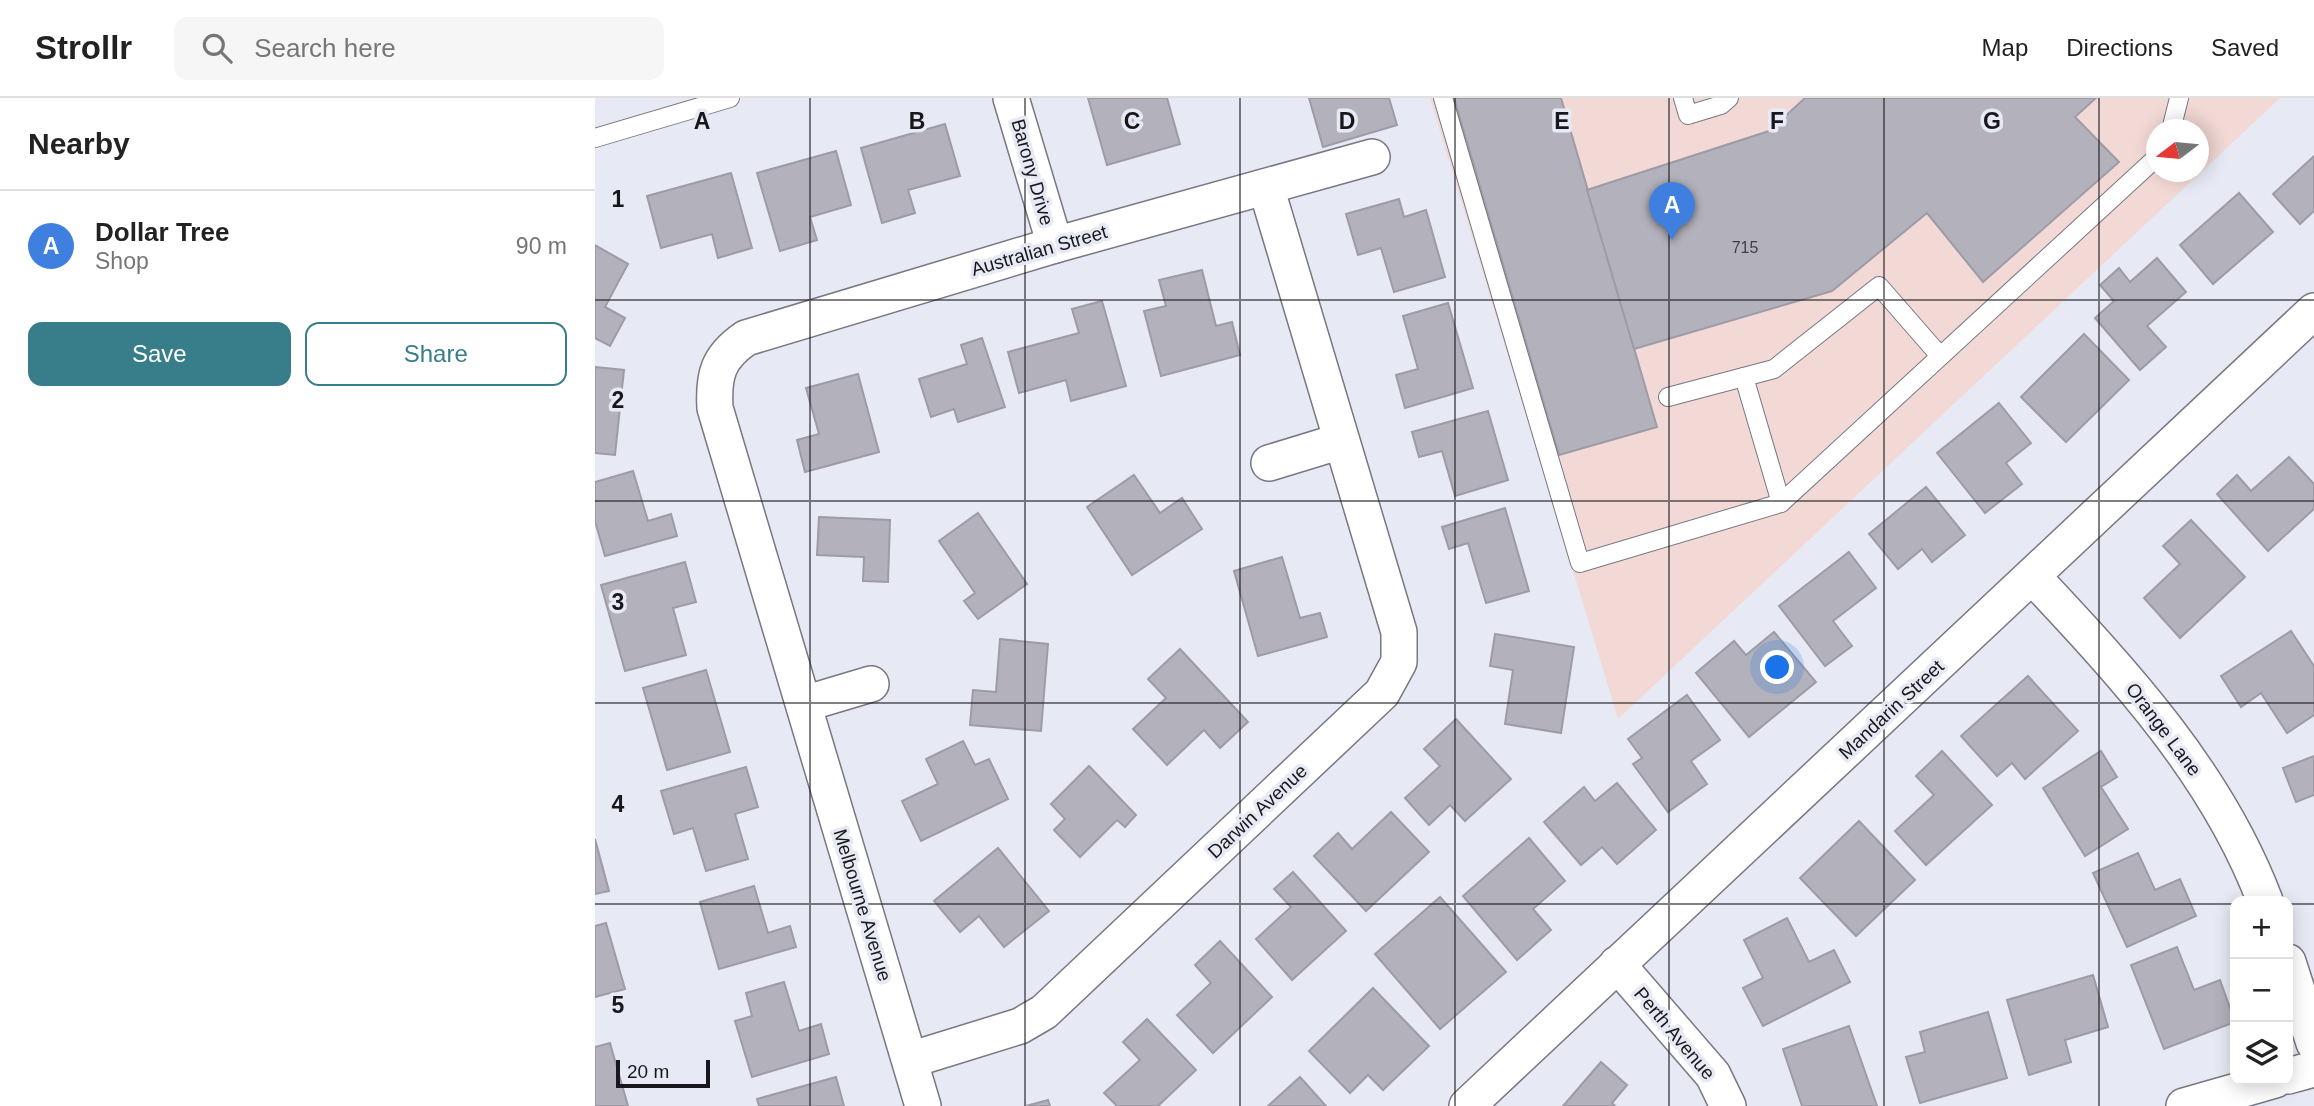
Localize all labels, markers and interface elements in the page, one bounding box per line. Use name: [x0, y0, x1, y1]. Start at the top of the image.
search box: [174, 17, 664, 80]
text: Strollr: [35, 29, 132, 66]
icon: search: [198, 29, 236, 67]
text: Search here: [254, 33, 396, 63]
text: Map: [1982, 34, 2028, 61]
text: Directions: [2066, 34, 2173, 61]
text: Saved: [2211, 34, 2279, 61]
text: A: [694, 108, 710, 134]
text: B: [909, 108, 925, 134]
text: C: [1124, 108, 1140, 134]
text: D: [1339, 108, 1355, 134]
text: E: [1554, 108, 1570, 134]
text: F: [1770, 108, 1784, 134]
text: G: [1983, 108, 2001, 134]
street label: Barony Drive: [1007, 116, 1058, 228]
north arrow: [2146, 119, 2209, 182]
text: Nearby: [28, 127, 130, 160]
pin: A: [1649, 182, 1695, 240]
text: 1: [612, 186, 625, 212]
text: Dollar Tree: [95, 217, 229, 247]
street label: Australian Street: [969, 221, 1110, 280]
text: A: [43, 233, 59, 259]
text: 90 m: [516, 233, 567, 259]
house number: 715: [1732, 239, 1758, 256]
text: Shop: [95, 248, 149, 274]
button: Save: [28, 322, 291, 386]
button: Share: [305, 322, 567, 386]
text: 2: [612, 387, 624, 413]
text: 3: [612, 589, 624, 615]
your location: [1760, 650, 1794, 684]
street label: Mandarin Street: [1835, 655, 1948, 763]
street label: Orange Lane: [2122, 679, 2205, 780]
street label: Darwin Avenue: [1204, 760, 1311, 863]
text: 4: [612, 791, 625, 817]
street label: Melbourne Avenue: [829, 826, 896, 984]
map controls: [2230, 896, 2293, 1085]
button: +: [2230, 896, 2293, 959]
button: −: [2230, 959, 2293, 1022]
street label: Perth Avenue: [1630, 983, 1719, 1084]
text: 5: [612, 992, 625, 1018]
button: layers: [2230, 1022, 2293, 1085]
scale bar: [616, 1057, 711, 1089]
text: 20 m: [627, 1061, 669, 1082]

